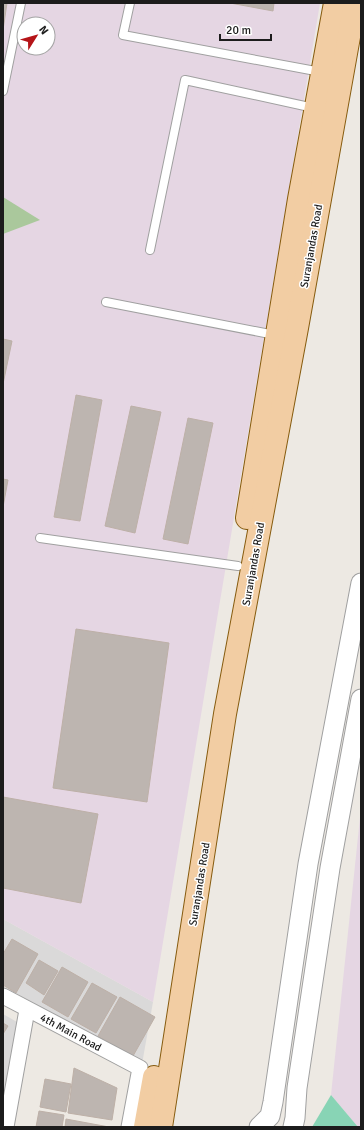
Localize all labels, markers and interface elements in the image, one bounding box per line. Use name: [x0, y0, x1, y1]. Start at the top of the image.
north arrow: [16, 16, 56, 56]
scale bar: [220, 16, 271, 42]
text: N: [36, 23, 51, 37]
text: 20 m: [226, 23, 251, 38]
street label: Suranjandas Road: [298, 203, 325, 289]
street label: Suranjandas Road: [240, 521, 267, 607]
street label: Suranjandas Road: [186, 841, 213, 927]
street label: 4th Main Road: [38, 1011, 104, 1054]

